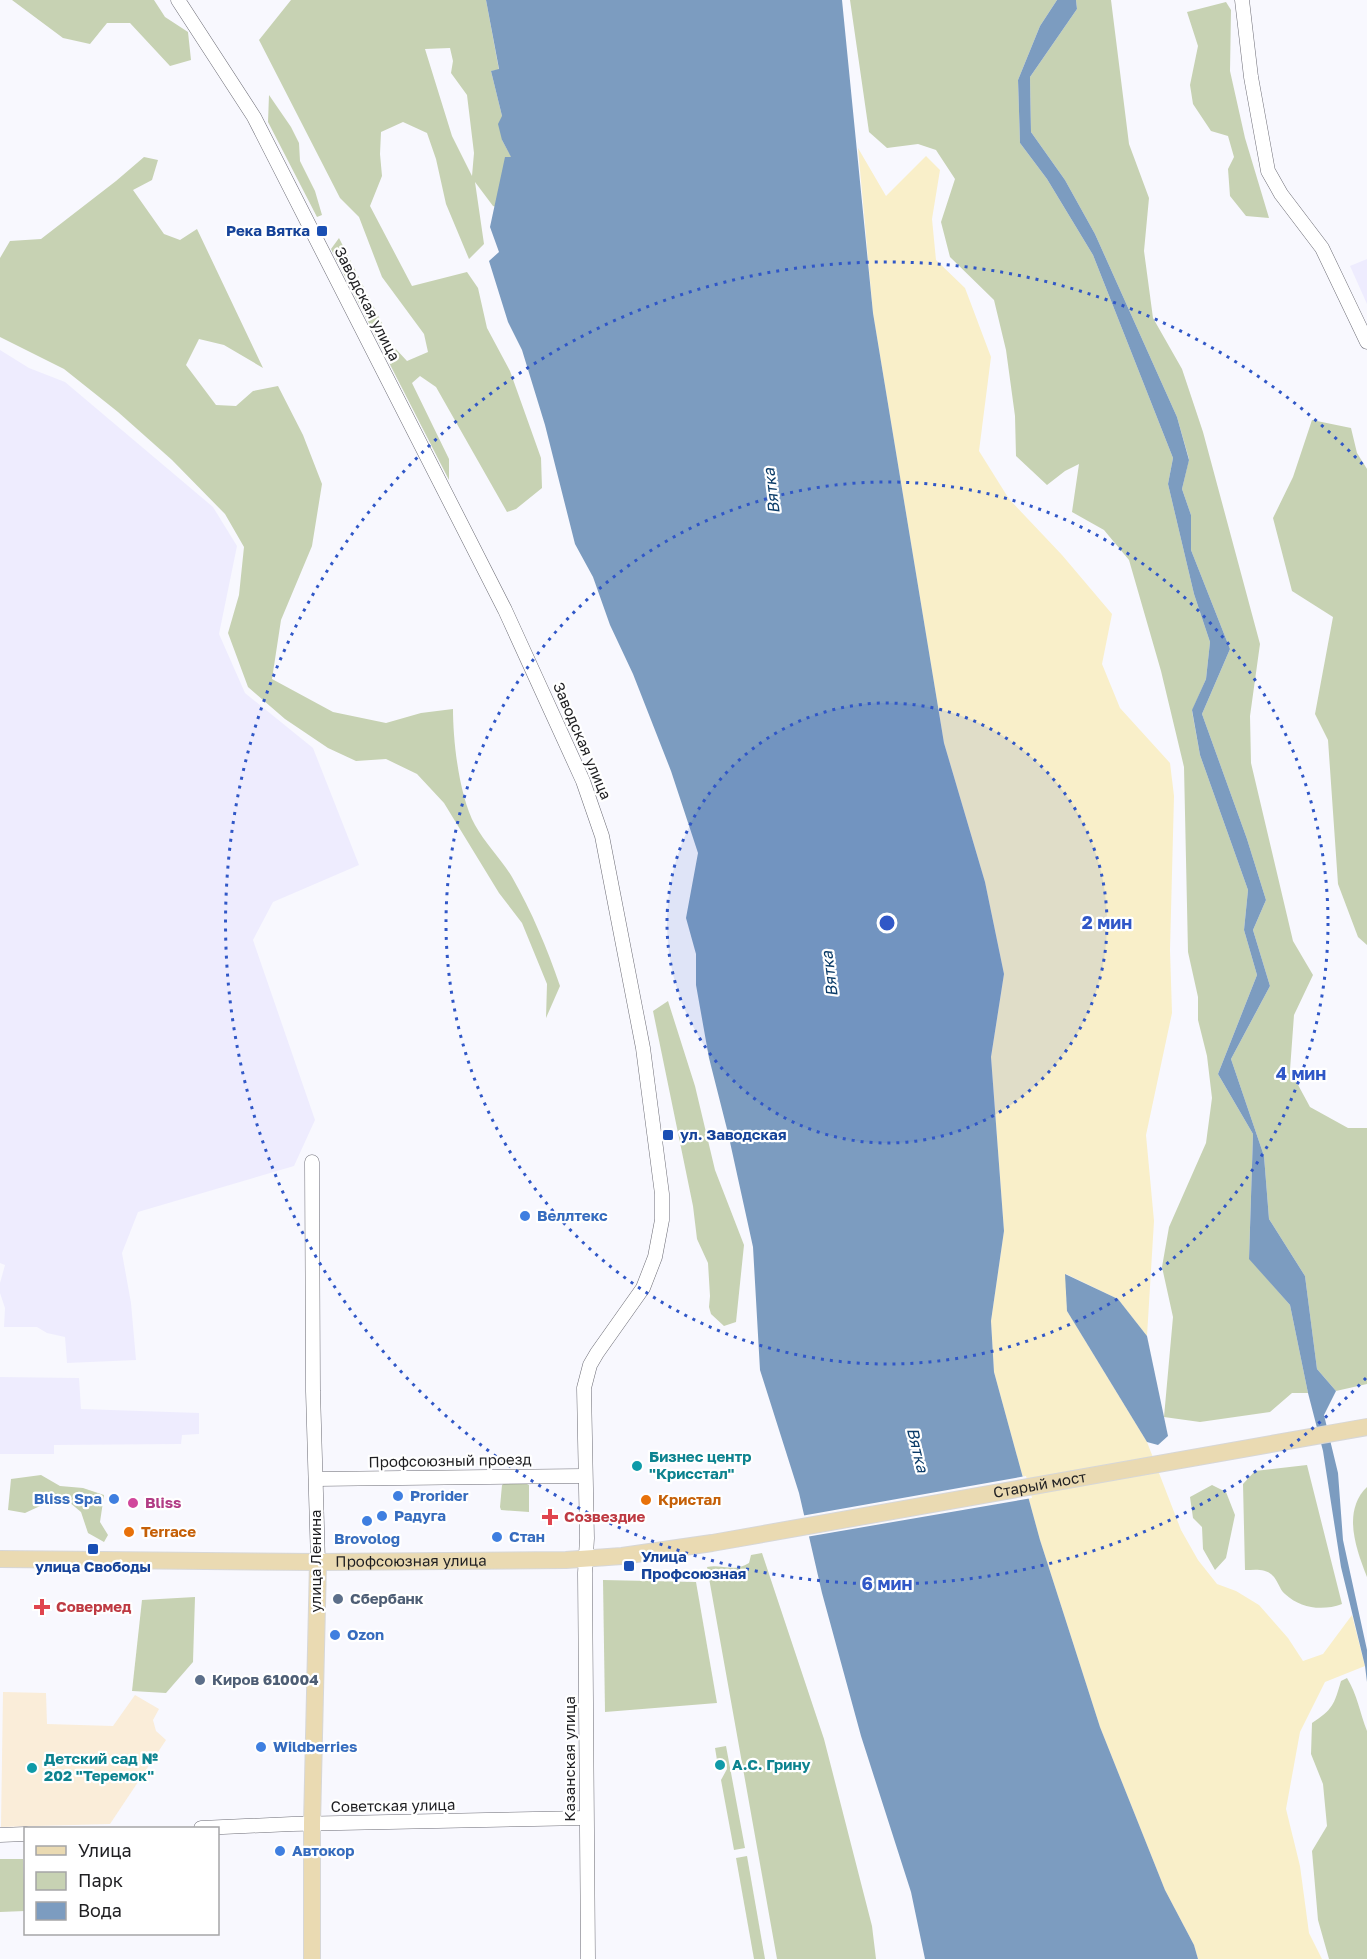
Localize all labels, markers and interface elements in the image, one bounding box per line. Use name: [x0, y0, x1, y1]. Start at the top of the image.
place label: Река Вятка: [226, 221, 310, 239]
marker: Река Вятка: [315, 224, 329, 238]
street label: Заводская улица: [331, 243, 404, 364]
water label: Вятка: [758, 466, 784, 515]
street label: Заводская улица: [550, 679, 616, 802]
text: 2 мин: [1082, 911, 1132, 933]
centre of rings: [877, 913, 897, 933]
water label: Вятка: [816, 949, 842, 998]
text: 4 мин: [1276, 1062, 1326, 1084]
place label: ул. Заводская: [680, 1125, 787, 1143]
marker: ул. Заводская: [661, 1128, 675, 1142]
place label: Веллтекс: [537, 1206, 608, 1224]
marker: Веллтекс: [518, 1209, 532, 1223]
water label: Вятка: [903, 1425, 933, 1475]
place label: Бизнес центр "Крисстал": [649, 1447, 751, 1482]
street label: Профсоюзный проезд: [368, 1450, 532, 1470]
marker: Бизнес центр "Крисстал": [630, 1459, 644, 1473]
street label: Старый мост: [992, 1467, 1088, 1501]
place label: Prorider: [410, 1486, 469, 1504]
place label: Bliss Spa: [34, 1489, 102, 1507]
marker: Prorider: [391, 1489, 405, 1503]
place label: Кристал: [658, 1490, 721, 1508]
marker: Bliss Spa: [107, 1492, 121, 1506]
place label: Bliss: [145, 1493, 182, 1511]
marker: Кристал: [639, 1493, 653, 1507]
marker: Bliss: [126, 1496, 140, 1510]
place label: Радуга: [394, 1506, 446, 1524]
place label: Созвездие: [564, 1507, 645, 1525]
marker: Созвездие: [541, 1508, 559, 1526]
street label: улица Ленина: [306, 1509, 324, 1613]
marker: Радуга: [375, 1509, 389, 1523]
marker: Brovolog: [360, 1514, 374, 1528]
place label: Terrace: [141, 1522, 196, 1540]
marker: Terrace: [122, 1525, 136, 1539]
place label: Стан: [509, 1527, 545, 1545]
place label: Brovolog: [334, 1529, 400, 1547]
marker: Стан: [490, 1530, 504, 1544]
marker: улица Свободы: [86, 1542, 100, 1556]
place label: Улица Профсоюзная: [641, 1547, 747, 1582]
street label: Профсоюзная улица: [335, 1551, 487, 1570]
place label: улица Свободы: [35, 1557, 151, 1575]
marker: Улица Профсоюзная: [622, 1559, 636, 1573]
text: 6 мин: [862, 1572, 912, 1594]
place label: Сбербанк: [350, 1589, 424, 1607]
marker: Сбербанк: [331, 1592, 345, 1606]
place label: Совермед: [56, 1597, 132, 1615]
marker: Совермед: [33, 1598, 51, 1616]
place label: Ozon: [347, 1625, 384, 1643]
marker: Ozon: [328, 1628, 342, 1642]
place label: Киров 610004: [212, 1670, 319, 1688]
marker: Киров 610004: [193, 1673, 207, 1687]
street label: Казанская улица: [560, 1696, 578, 1822]
place label: Wildberries: [273, 1737, 357, 1755]
marker: Wildberries: [254, 1740, 268, 1754]
place label: Детский сад № 202 "Теремок": [44, 1749, 158, 1784]
place label: А.С. Грину: [732, 1755, 811, 1773]
marker: А.С. Грину: [713, 1758, 727, 1772]
marker: Детский сад № 202 "Теремок": [25, 1761, 39, 1775]
street label: Советская улица: [330, 1795, 456, 1815]
legend: [24, 1827, 219, 1935]
text: Улица: [78, 1839, 132, 1861]
place label: Автокор: [292, 1841, 354, 1859]
marker: Автокор: [273, 1844, 287, 1858]
text: Парк: [78, 1869, 123, 1891]
text: Вода: [78, 1899, 122, 1921]

